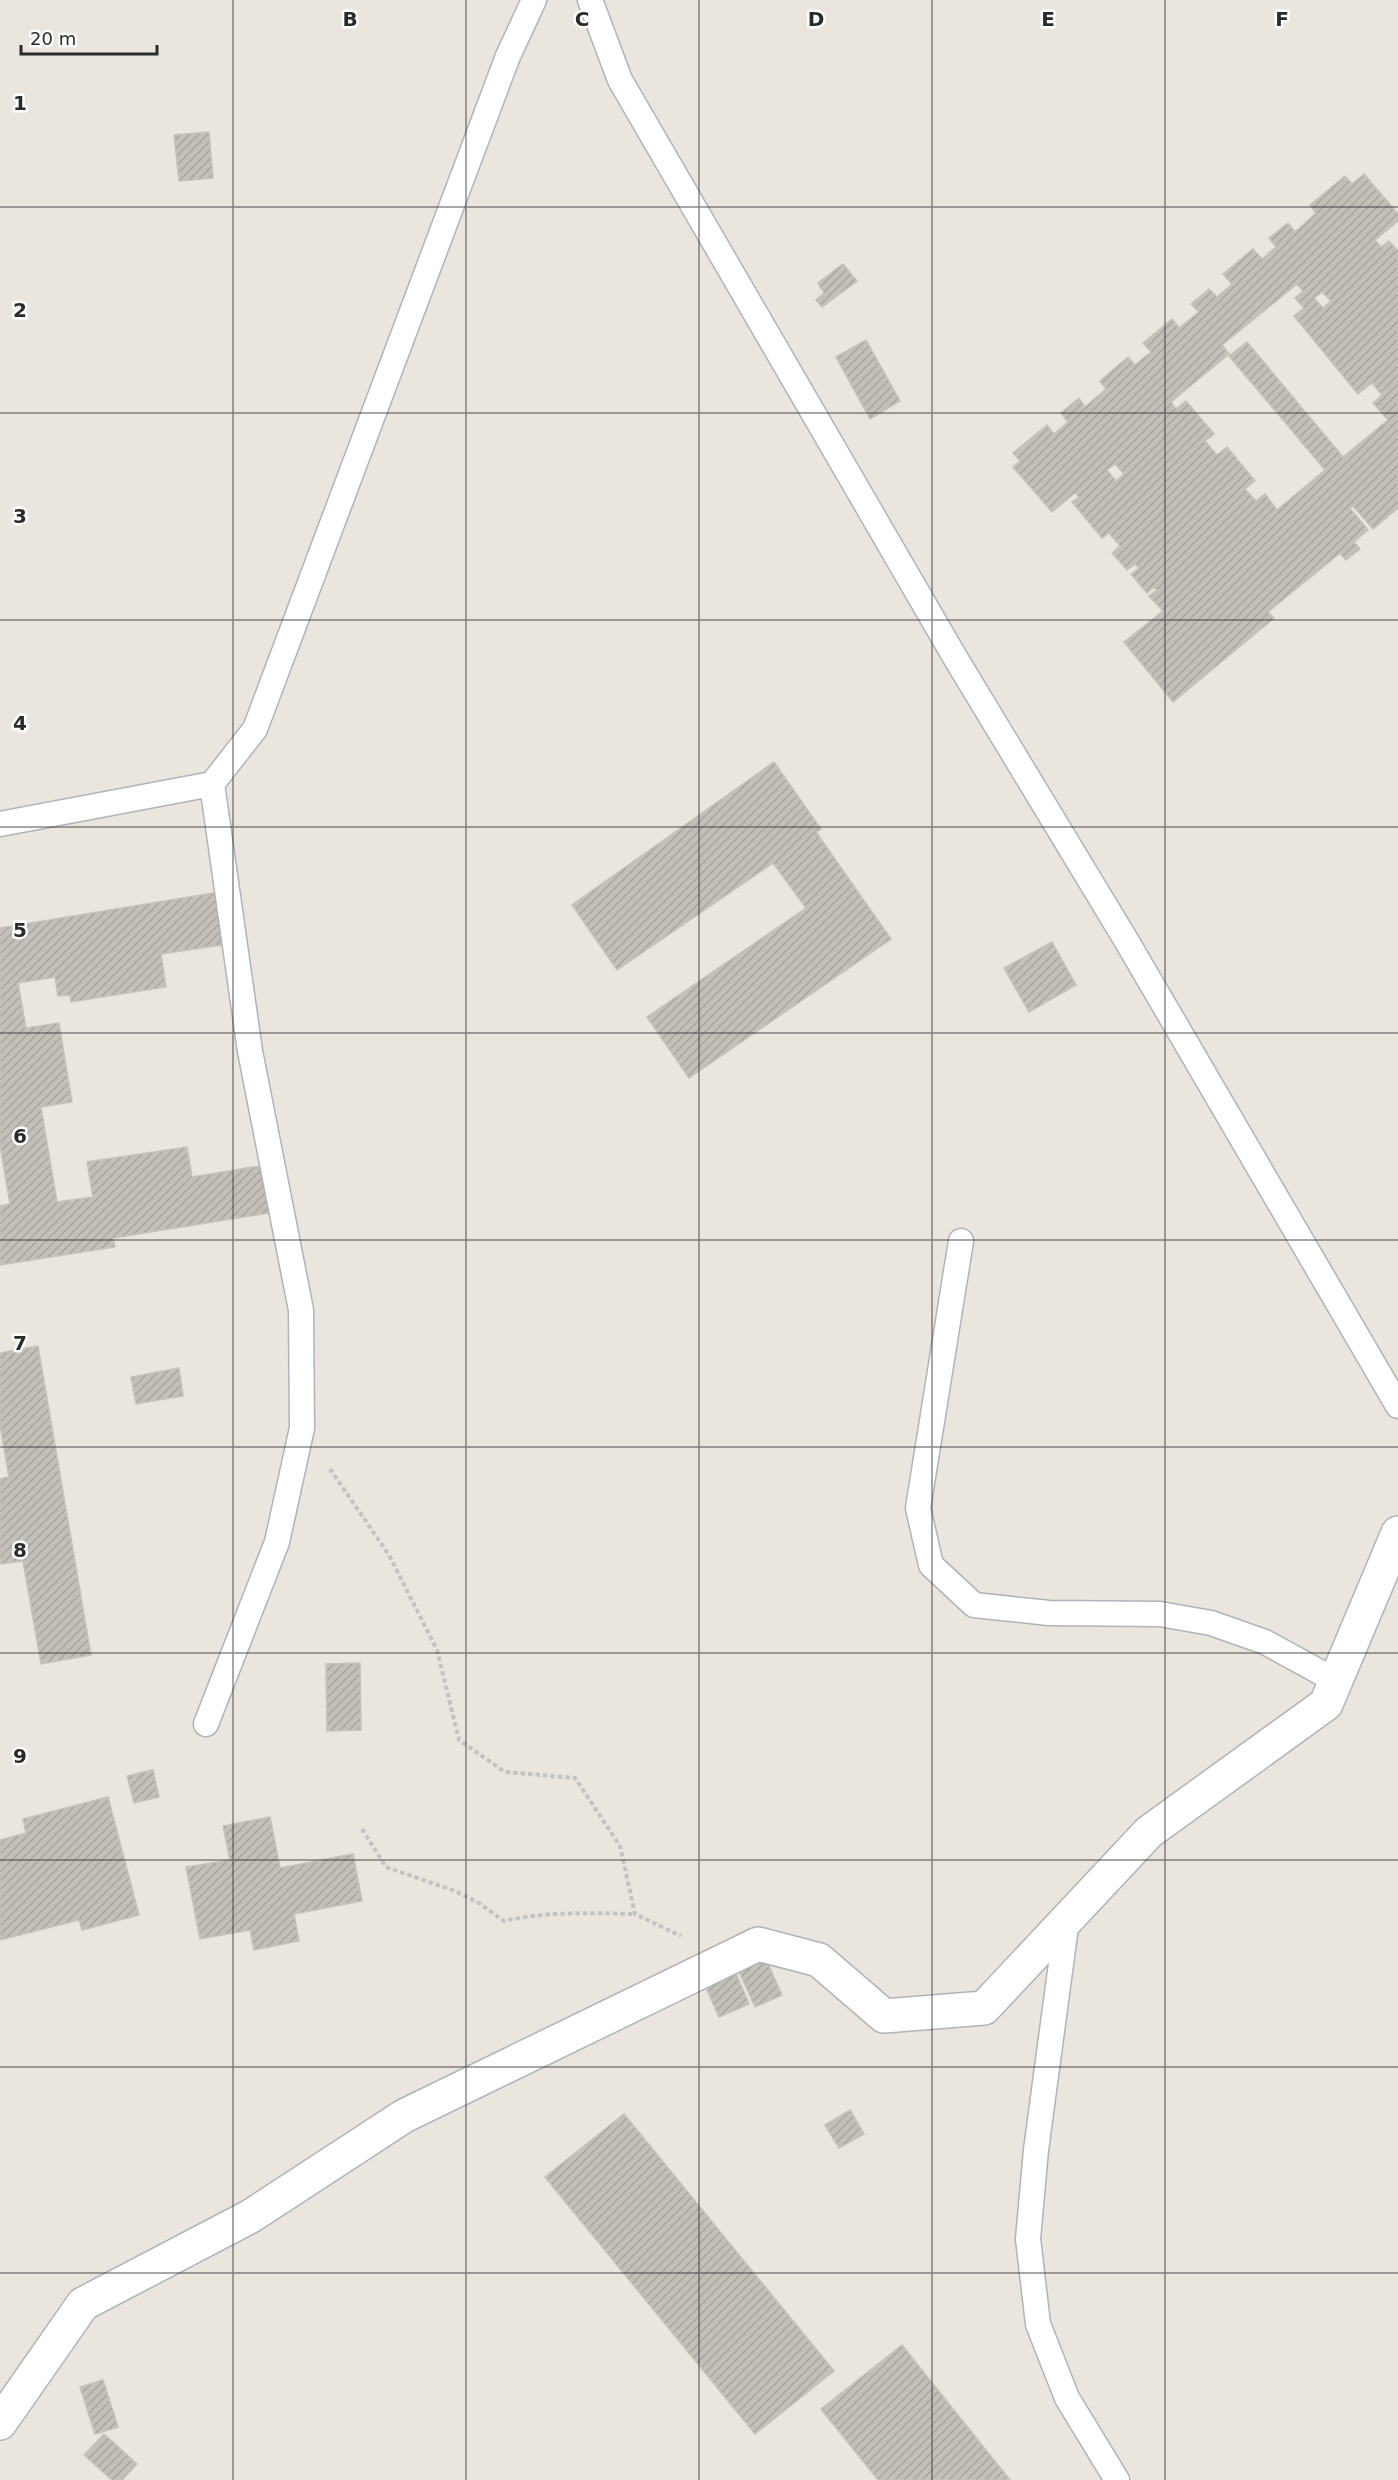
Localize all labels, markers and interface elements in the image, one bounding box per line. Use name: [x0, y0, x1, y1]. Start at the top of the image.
text: B: [342, 7, 358, 31]
text: C: [575, 7, 589, 31]
text: D: [808, 7, 824, 31]
text: E: [1041, 7, 1055, 31]
text: F: [1275, 7, 1289, 31]
scale bar: [21, 18, 158, 56]
text: 20 m: [30, 28, 76, 49]
text: 1: [13, 91, 27, 115]
text: 2: [13, 298, 27, 322]
text: 3: [13, 504, 27, 528]
text: 4: [13, 711, 27, 735]
text: 5: [13, 918, 27, 942]
text: 6: [13, 1124, 27, 1148]
text: 7: [13, 1331, 27, 1355]
text: 8: [13, 1538, 27, 1562]
text: 9: [13, 1744, 27, 1768]

